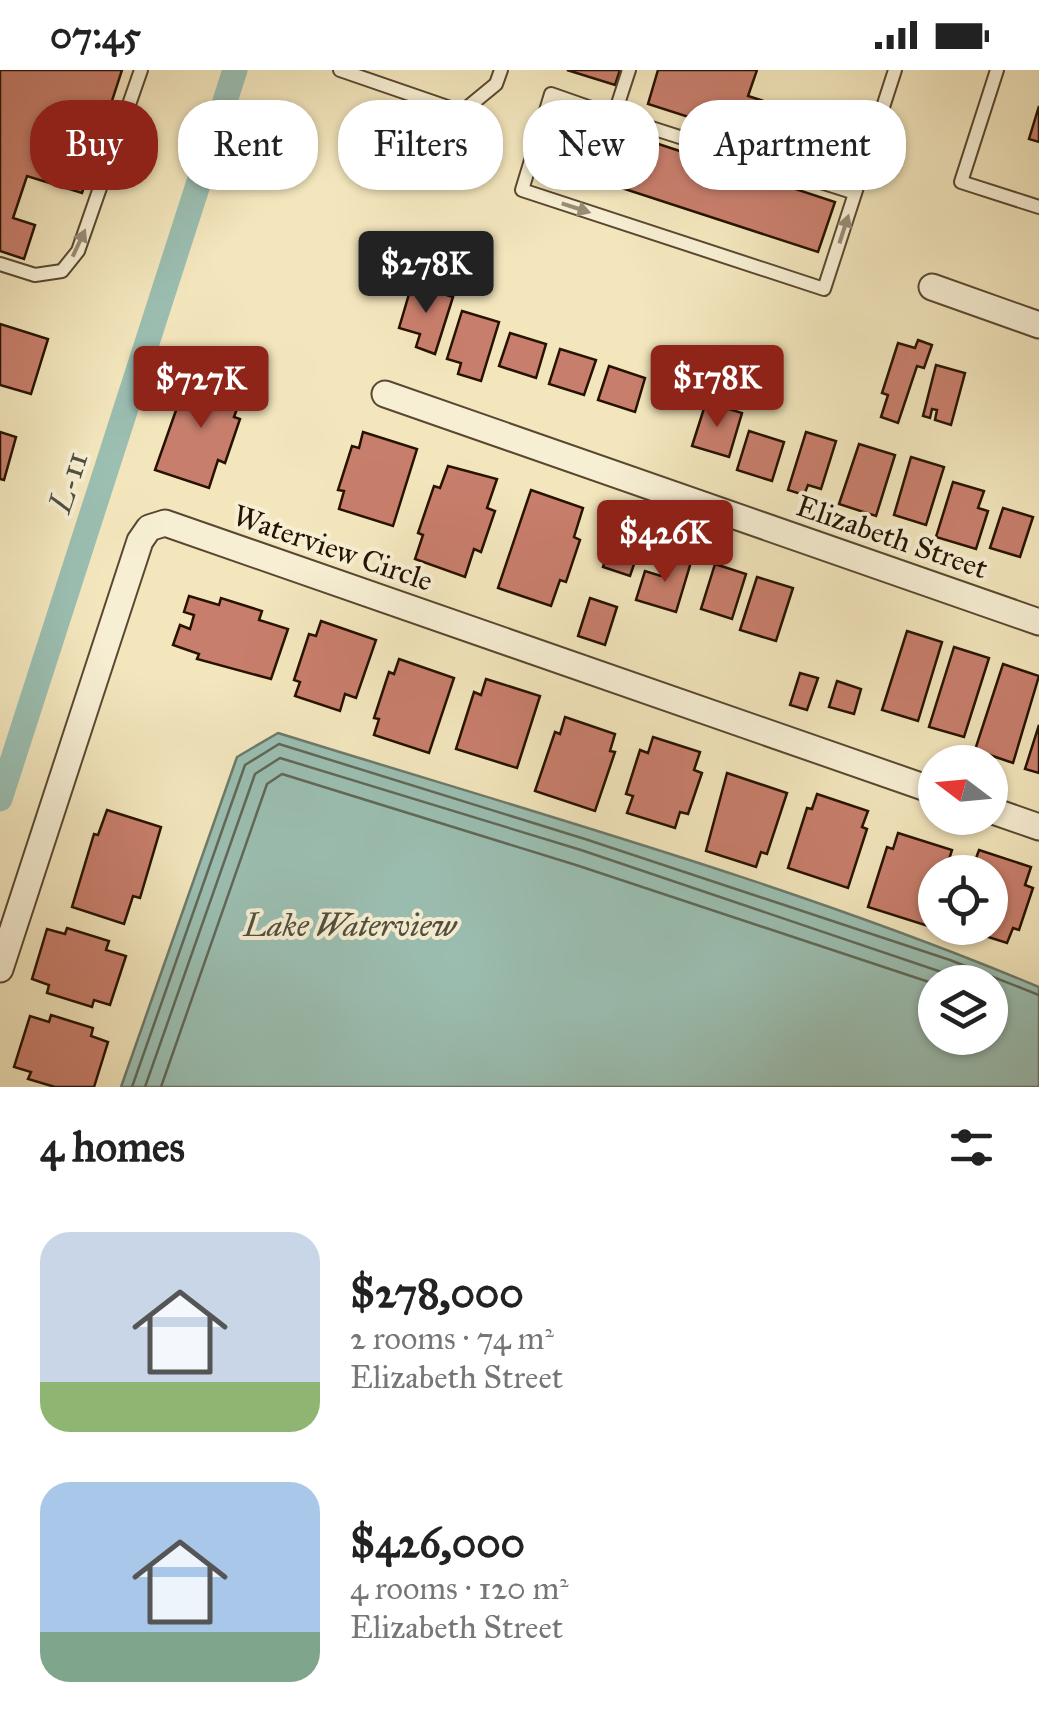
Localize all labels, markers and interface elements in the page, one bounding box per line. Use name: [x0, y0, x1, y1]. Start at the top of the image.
text: 07:45: [50, 12, 141, 58]
chip: Buy: [30, 100, 158, 190]
chip: Rent: [178, 100, 318, 190]
chip: Filters: [338, 100, 503, 190]
chip: New: [523, 100, 659, 190]
chip: Apartment: [679, 100, 906, 190]
one-way arrow: [561, 201, 591, 216]
one-way arrow: [837, 213, 852, 243]
one-way arrow: [71, 228, 88, 257]
pin: $278K: [356, 231, 496, 316]
text: $278K: [381, 244, 471, 283]
pin: $178K: [647, 345, 787, 430]
pin: $727K: [131, 346, 271, 431]
text: $178K: [673, 358, 761, 397]
text: $727K: [156, 359, 246, 398]
water label: L-11: [40, 447, 97, 519]
street label: Elizabeth Street: [792, 487, 993, 587]
street label: Waterview Circle: [228, 497, 438, 599]
pin: $426K: [595, 500, 735, 585]
text: $426K: [619, 513, 711, 552]
north arrow: [918, 745, 1008, 835]
map controls: [918, 745, 1008, 1055]
button: locate: [918, 855, 1008, 945]
water label: Lake Waterview: [242, 906, 458, 945]
button: layers: [918, 965, 1008, 1055]
icon: filters: [944, 1120, 999, 1175]
text: 4 homes: [40, 1121, 185, 1173]
text: $278,000: [350, 1267, 524, 1319]
icon: home: [120, 1272, 240, 1392]
text: 2 rooms · 74 m²: [350, 1319, 554, 1358]
text: Elizabeth Street: [350, 1358, 563, 1397]
text: $426,000: [350, 1517, 525, 1569]
icon: home: [120, 1522, 240, 1642]
text: 4 rooms · 120 m²: [350, 1569, 569, 1608]
text: Elizabeth Street: [350, 1608, 563, 1647]

